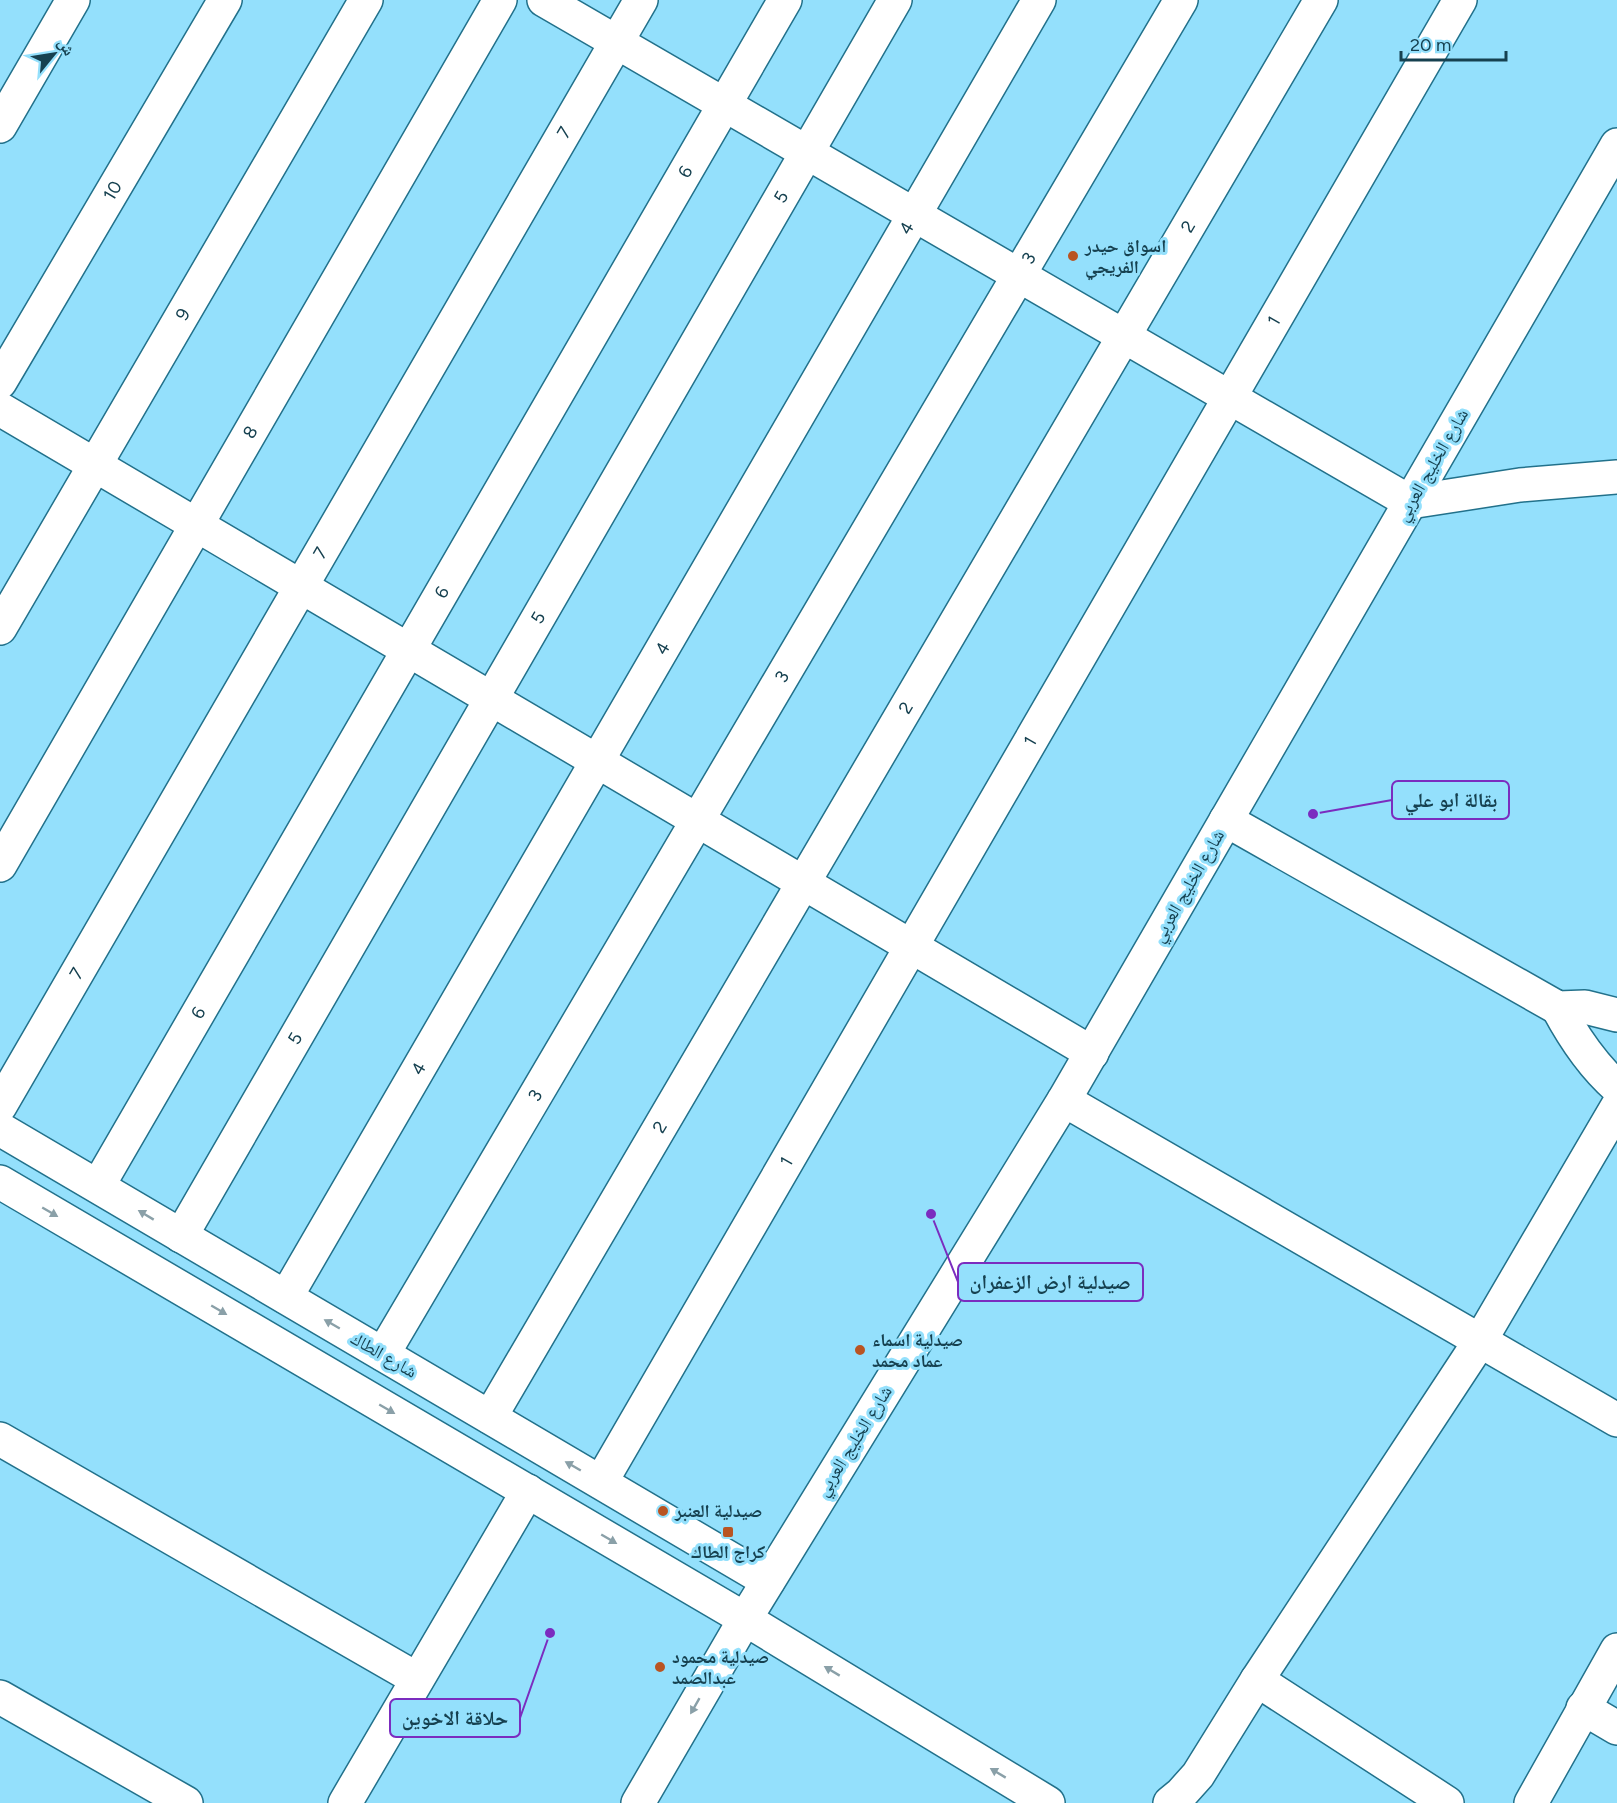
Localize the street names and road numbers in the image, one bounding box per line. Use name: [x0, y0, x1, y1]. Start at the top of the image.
street label: 7: [552, 123, 576, 142]
street label: 6: [673, 162, 698, 182]
street label: 10: [98, 177, 127, 204]
street label: 5: [769, 187, 793, 207]
street label: 2: [1176, 217, 1200, 237]
street label: 4: [894, 218, 919, 238]
street label: 3: [1017, 248, 1041, 268]
street label: 9: [171, 304, 195, 324]
street label: 1: [1263, 312, 1285, 330]
street label: شارع الخليج العربي: [1391, 405, 1476, 527]
street label: 8: [238, 422, 263, 442]
street label: 7: [308, 543, 333, 563]
street label: 6: [430, 582, 454, 602]
street label: 5: [526, 608, 550, 628]
street label: 4: [650, 638, 675, 659]
street label: 3: [770, 667, 794, 687]
street label: 2: [894, 698, 918, 718]
street label: 1: [1019, 733, 1042, 750]
street label: شارع الخليج العربي: [1147, 826, 1232, 948]
street label: 7: [65, 964, 89, 983]
street label: 6: [186, 1003, 210, 1023]
street label: 5: [283, 1029, 307, 1049]
street label: 4: [406, 1058, 431, 1079]
street label: 3: [523, 1086, 547, 1105]
street label: 2: [648, 1117, 672, 1137]
street label: 1: [775, 1153, 798, 1171]
street label: شارع الطاك: [347, 1327, 421, 1383]
street label: شارع الخليج العربي: [811, 1382, 900, 1502]

